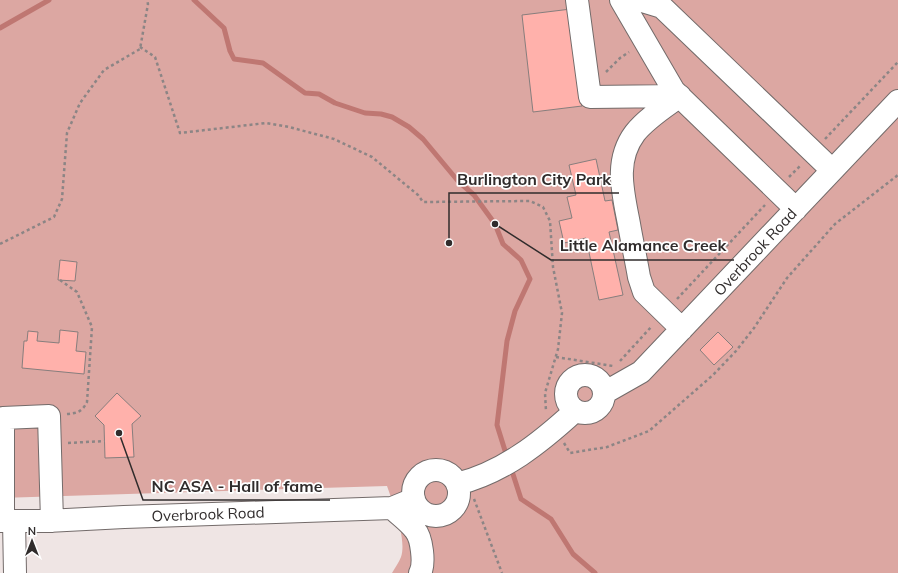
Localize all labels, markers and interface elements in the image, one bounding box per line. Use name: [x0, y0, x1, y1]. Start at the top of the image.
callout: Burlington City Park: [449, 165, 619, 193]
text: Burlington City Park: [457, 169, 612, 189]
street label: Overbrook Road: [710, 204, 800, 300]
callout: Little Alamance Creek: [551, 232, 734, 260]
text: Little Alamance Creek: [560, 235, 728, 255]
callout: NC ASA - Hall of fame: [143, 472, 330, 500]
text: NC ASA - Hall of fame: [152, 476, 323, 496]
street label: Overbrook Road: [151, 503, 265, 525]
north arrow: [12, 521, 52, 561]
text: N: [28, 524, 36, 538]

